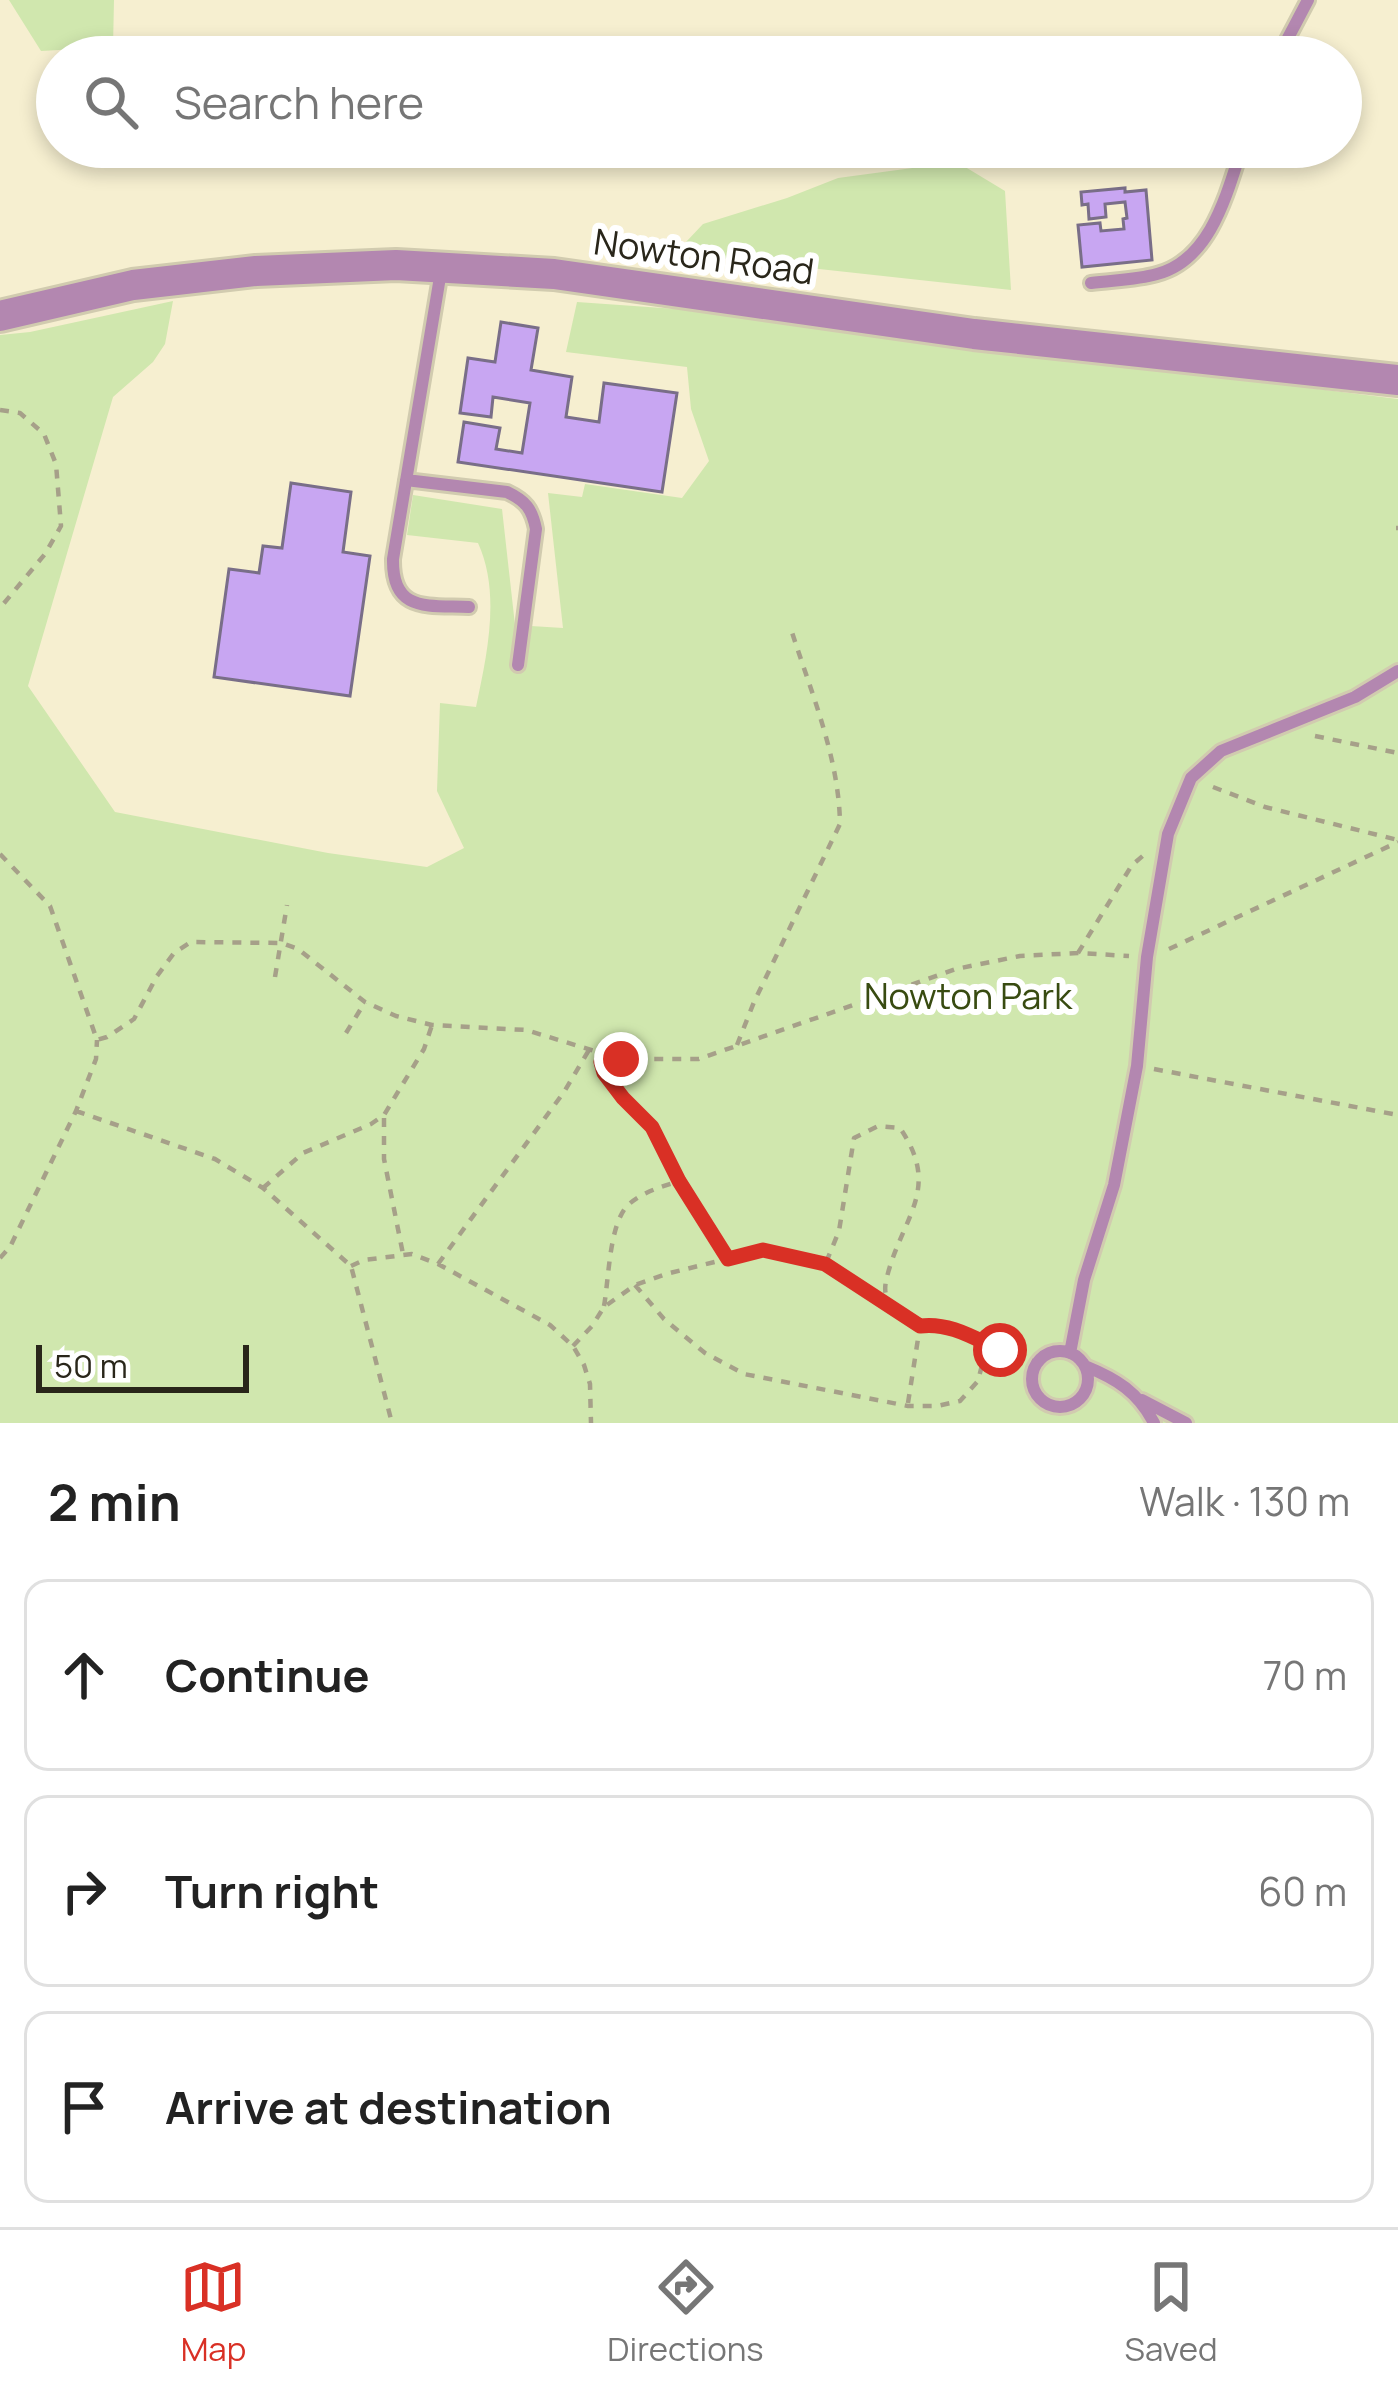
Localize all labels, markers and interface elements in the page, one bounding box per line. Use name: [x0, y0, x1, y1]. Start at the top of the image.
search box: [36, 36, 1362, 168]
icon: search: [78, 69, 144, 135]
text: Search here: [174, 71, 424, 133]
street label: Nowton Road: [591, 216, 817, 296]
park label: Nowton Park: [864, 971, 1073, 1020]
route end: [594, 1032, 648, 1086]
route start: [973, 1323, 1027, 1377]
scale bar: [36, 1339, 249, 1392]
text: 50 m: [54, 1343, 128, 1388]
text: 2 min: [48, 1467, 181, 1536]
text: Walk · 130 m: [1139, 1474, 1350, 1528]
icon: ahead: [51, 1642, 117, 1708]
text: Continue: [165, 1644, 370, 1706]
text: 70 m: [1263, 1648, 1347, 1702]
icon: right: [51, 1858, 117, 1924]
text: Turn right: [165, 1860, 379, 1922]
text: 60 m: [1258, 1864, 1347, 1918]
icon: arrive: [51, 2074, 117, 2140]
text: Arrive at destination: [165, 2076, 612, 2138]
tab: Map: [180, 2254, 246, 2371]
tab: Directions: [607, 2254, 764, 2371]
tab: Saved: [1125, 2254, 1218, 2371]

